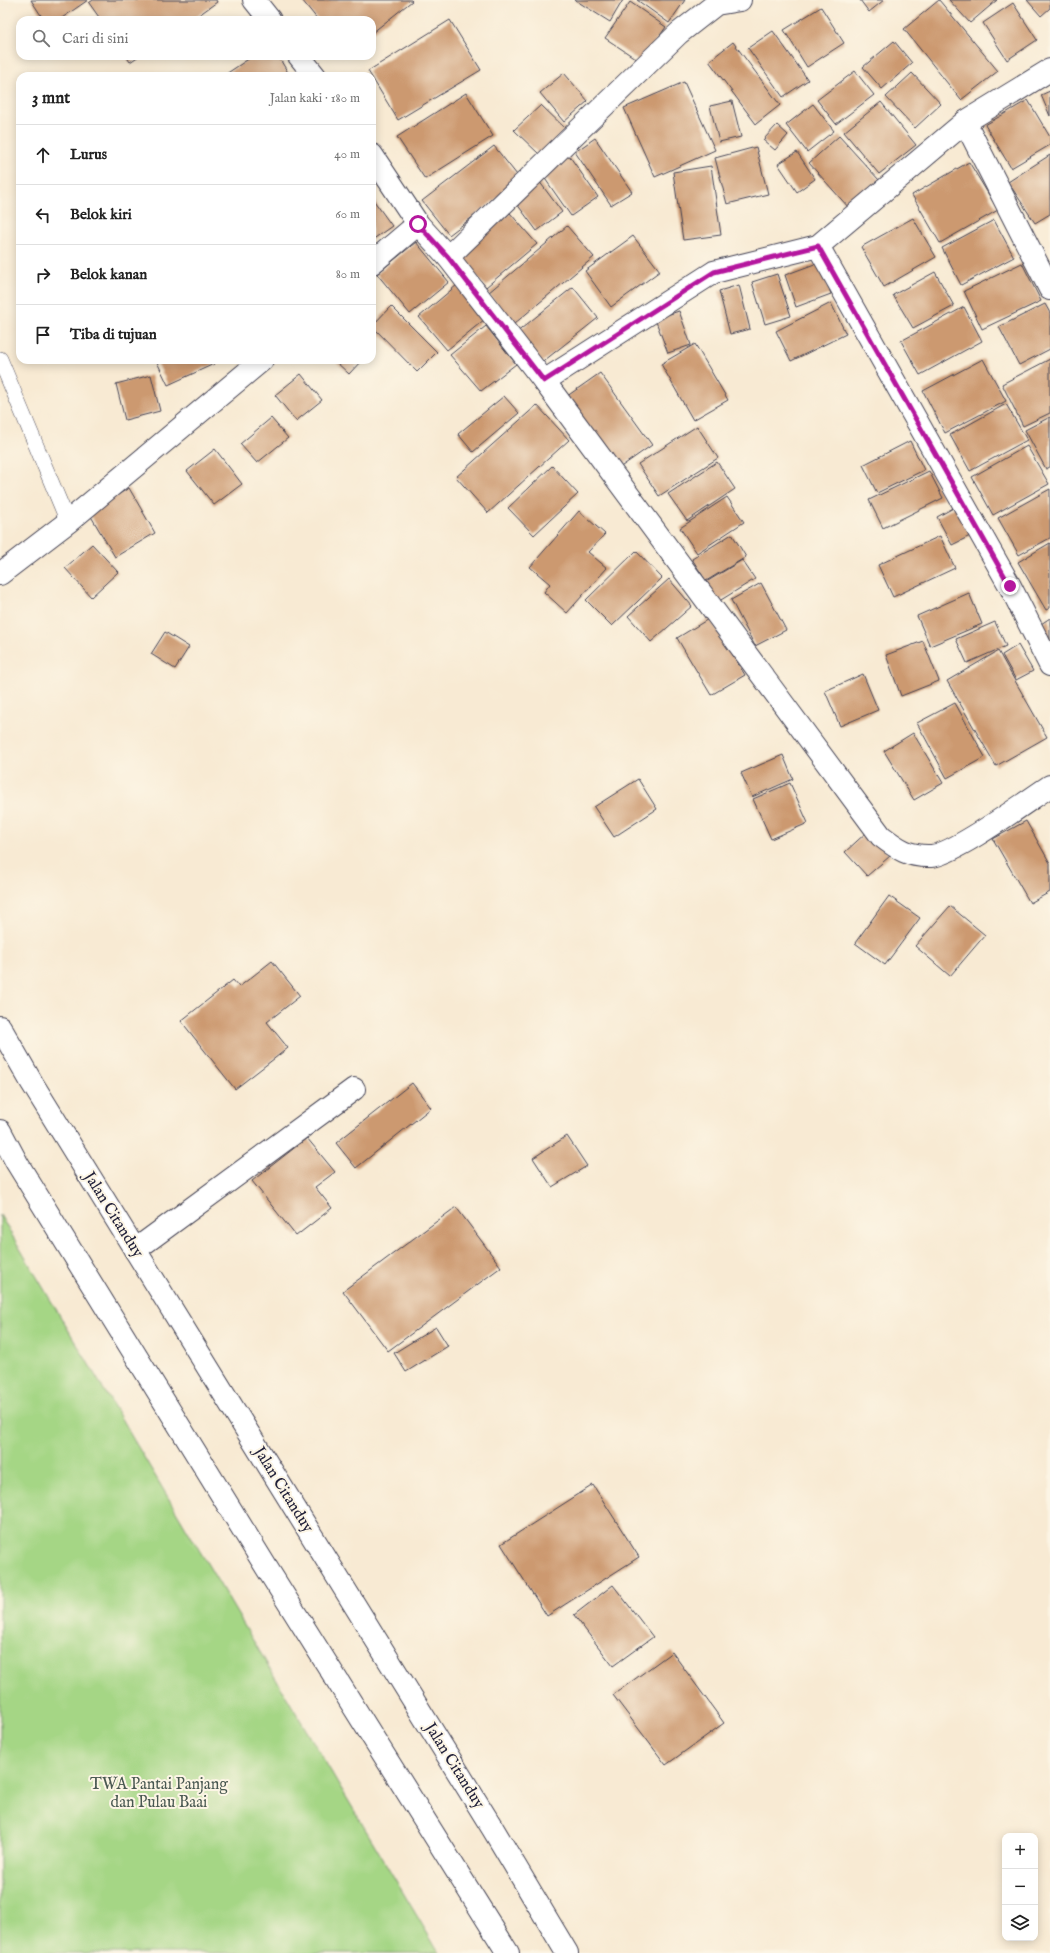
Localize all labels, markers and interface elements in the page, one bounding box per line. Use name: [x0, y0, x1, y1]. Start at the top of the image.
search box: [16, 16, 376, 60]
icon: search: [30, 27, 52, 49]
text: Cari di sini: [62, 29, 129, 48]
text: 3 mnt: [32, 88, 70, 109]
text: Jalan kaki · 180 m: [270, 90, 360, 107]
icon: ahead: [32, 144, 54, 166]
text: Lurus: [70, 145, 107, 164]
text: 40 m: [334, 146, 360, 163]
icon: left: [32, 204, 54, 226]
text: Belok kiri: [70, 205, 132, 224]
text: 60 m: [335, 206, 360, 223]
route start: [409, 215, 427, 233]
icon: right: [32, 264, 54, 286]
text: Belok kanan: [70, 265, 147, 284]
text: 80 m: [336, 266, 360, 283]
icon: arrive: [32, 324, 54, 346]
text: Tiba di tujuan: [70, 325, 157, 344]
route end: [1001, 577, 1019, 595]
street label: Jalan Citanduy: [78, 1167, 147, 1262]
street label: Jalan Citanduy: [248, 1442, 317, 1537]
street label: Jalan Citanduy: [419, 1718, 488, 1813]
park label: TWA Pantai Panjang dan Pulau Baai: [90, 1775, 228, 1813]
map controls: [1002, 1833, 1038, 1941]
button: +: [1002, 1833, 1038, 1869]
button: −: [1002, 1869, 1038, 1905]
button: layers: [1002, 1905, 1038, 1941]

